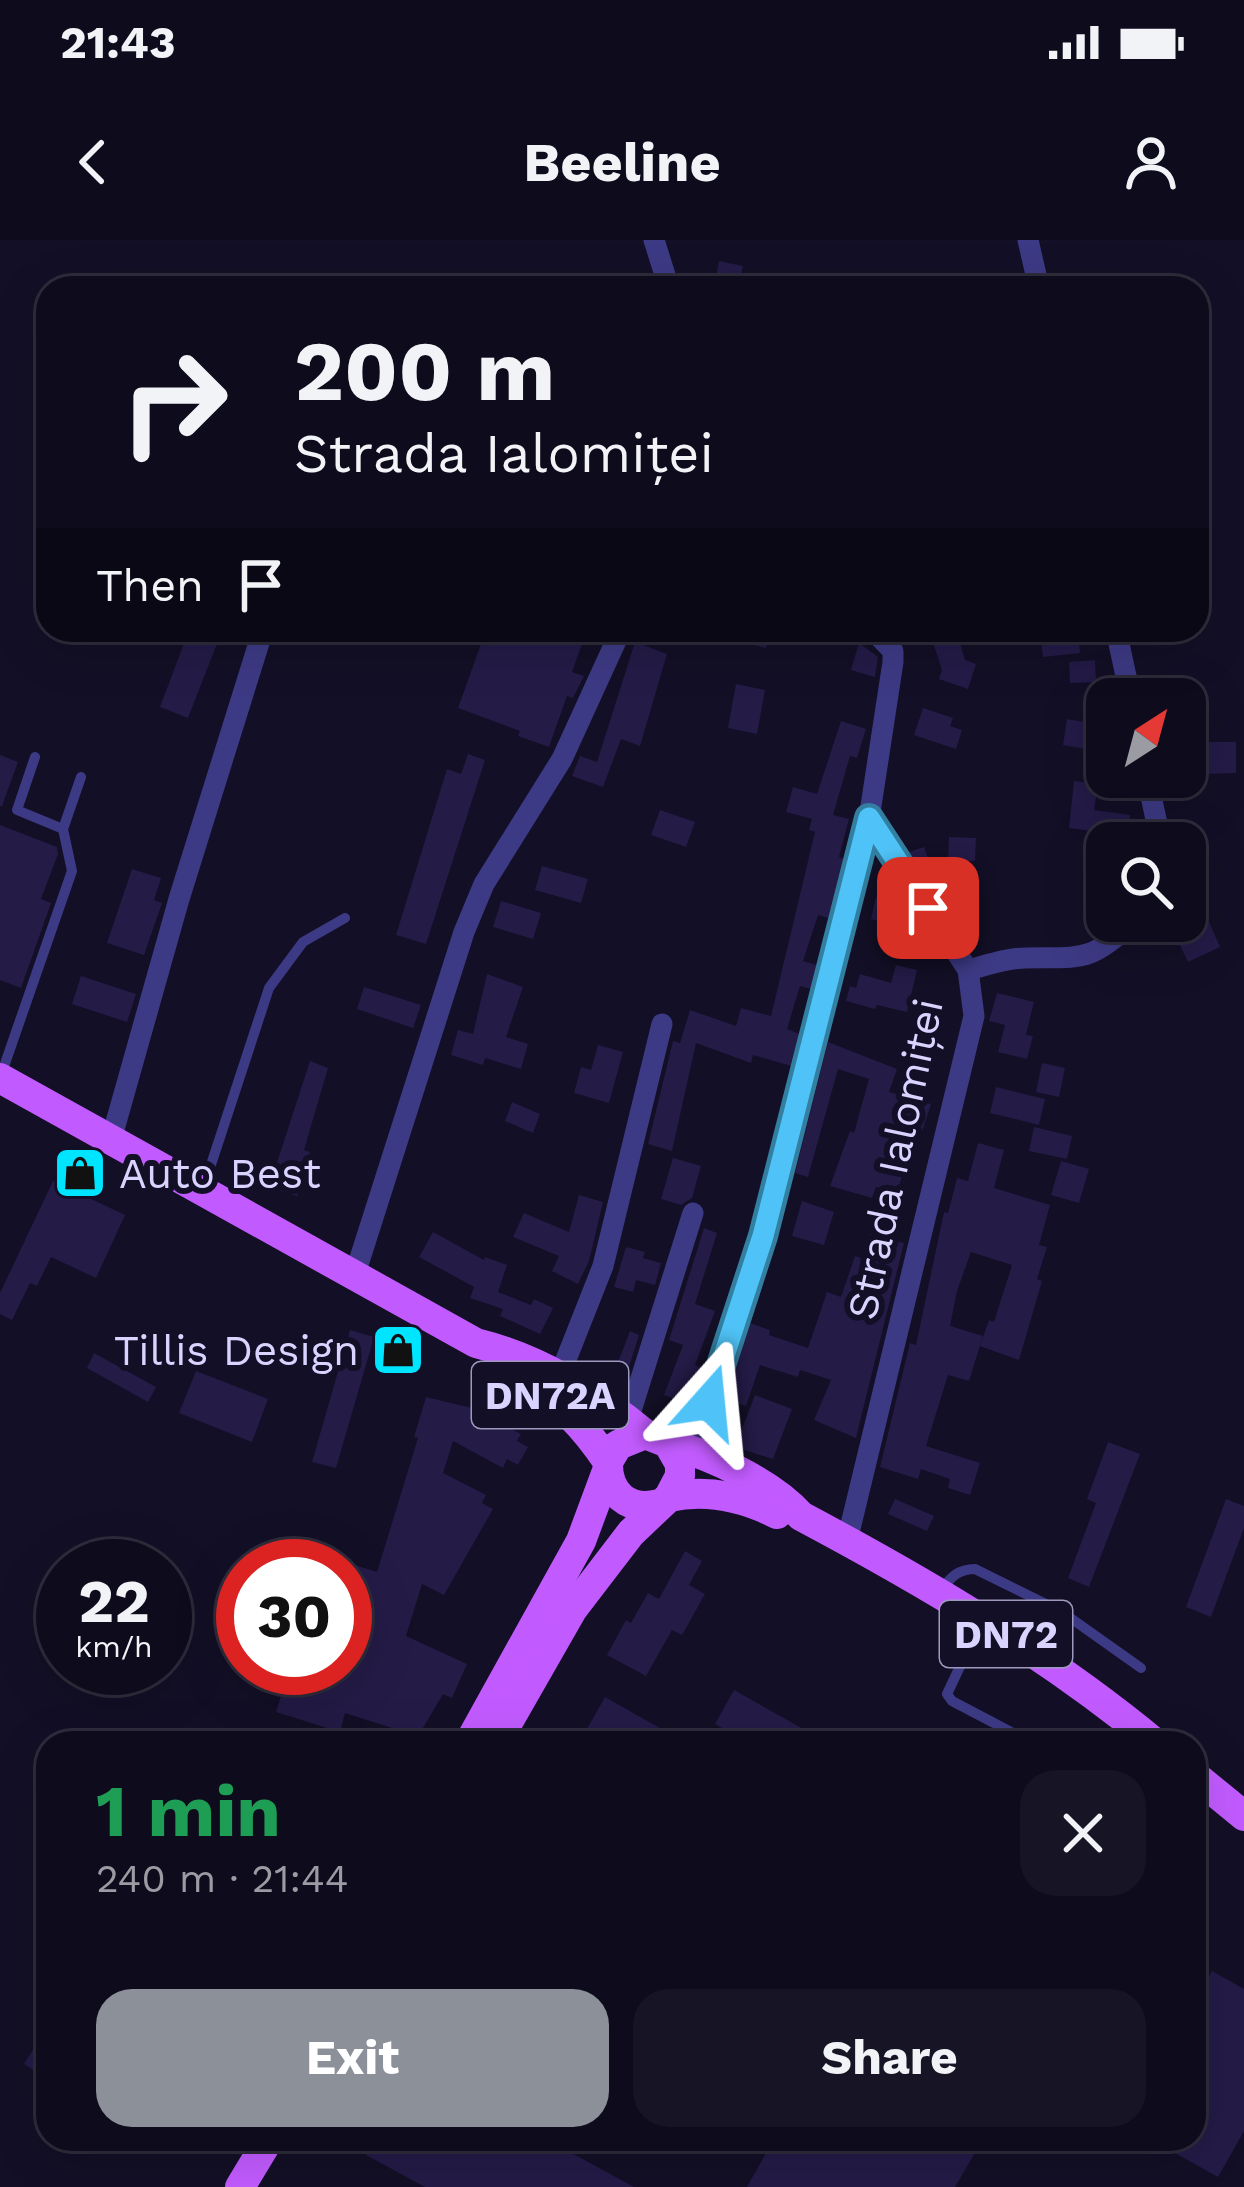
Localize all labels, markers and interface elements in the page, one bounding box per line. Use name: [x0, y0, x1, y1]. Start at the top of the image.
text: 21:43: [60, 16, 176, 69]
icon: back: [60, 129, 126, 195]
icon: person: [1118, 129, 1184, 195]
text: Beeline: [523, 131, 721, 194]
text: 200 m: [294, 322, 555, 420]
icon: right: [96, 324, 252, 480]
text: Strada Ialomiței: [294, 422, 714, 485]
icon: arrive: [228, 552, 294, 618]
text: Then: [96, 559, 204, 612]
north arrow: [1086, 678, 1206, 798]
map controls: [1086, 678, 1206, 942]
button: search: [1086, 822, 1206, 942]
pin: [877, 857, 979, 959]
icon: arrive: [895, 875, 961, 941]
street label: Strada Ialomiței: [837, 994, 953, 1324]
shop icon: Auto Best: [52, 1145, 108, 1201]
place label: Auto Best: [119, 1149, 321, 1198]
shop icon: Tillis Design: [370, 1322, 426, 1378]
place label: Tillis Design: [114, 1326, 359, 1375]
position arrow: [646, 1339, 772, 1465]
road number: DN72A: [472, 1362, 628, 1428]
speed limit sign: 30: [216, 1539, 372, 1695]
text: 22: [78, 1566, 150, 1637]
road number: DN72: [940, 1601, 1072, 1667]
text: km/h: [75, 1629, 153, 1664]
text: 1 min: [96, 1769, 281, 1853]
button: close: [1020, 1770, 1146, 1896]
text: 240 m · 21:44: [96, 1856, 349, 1901]
button: Exit: [96, 1989, 609, 2127]
button: Share: [633, 1989, 1146, 2127]

